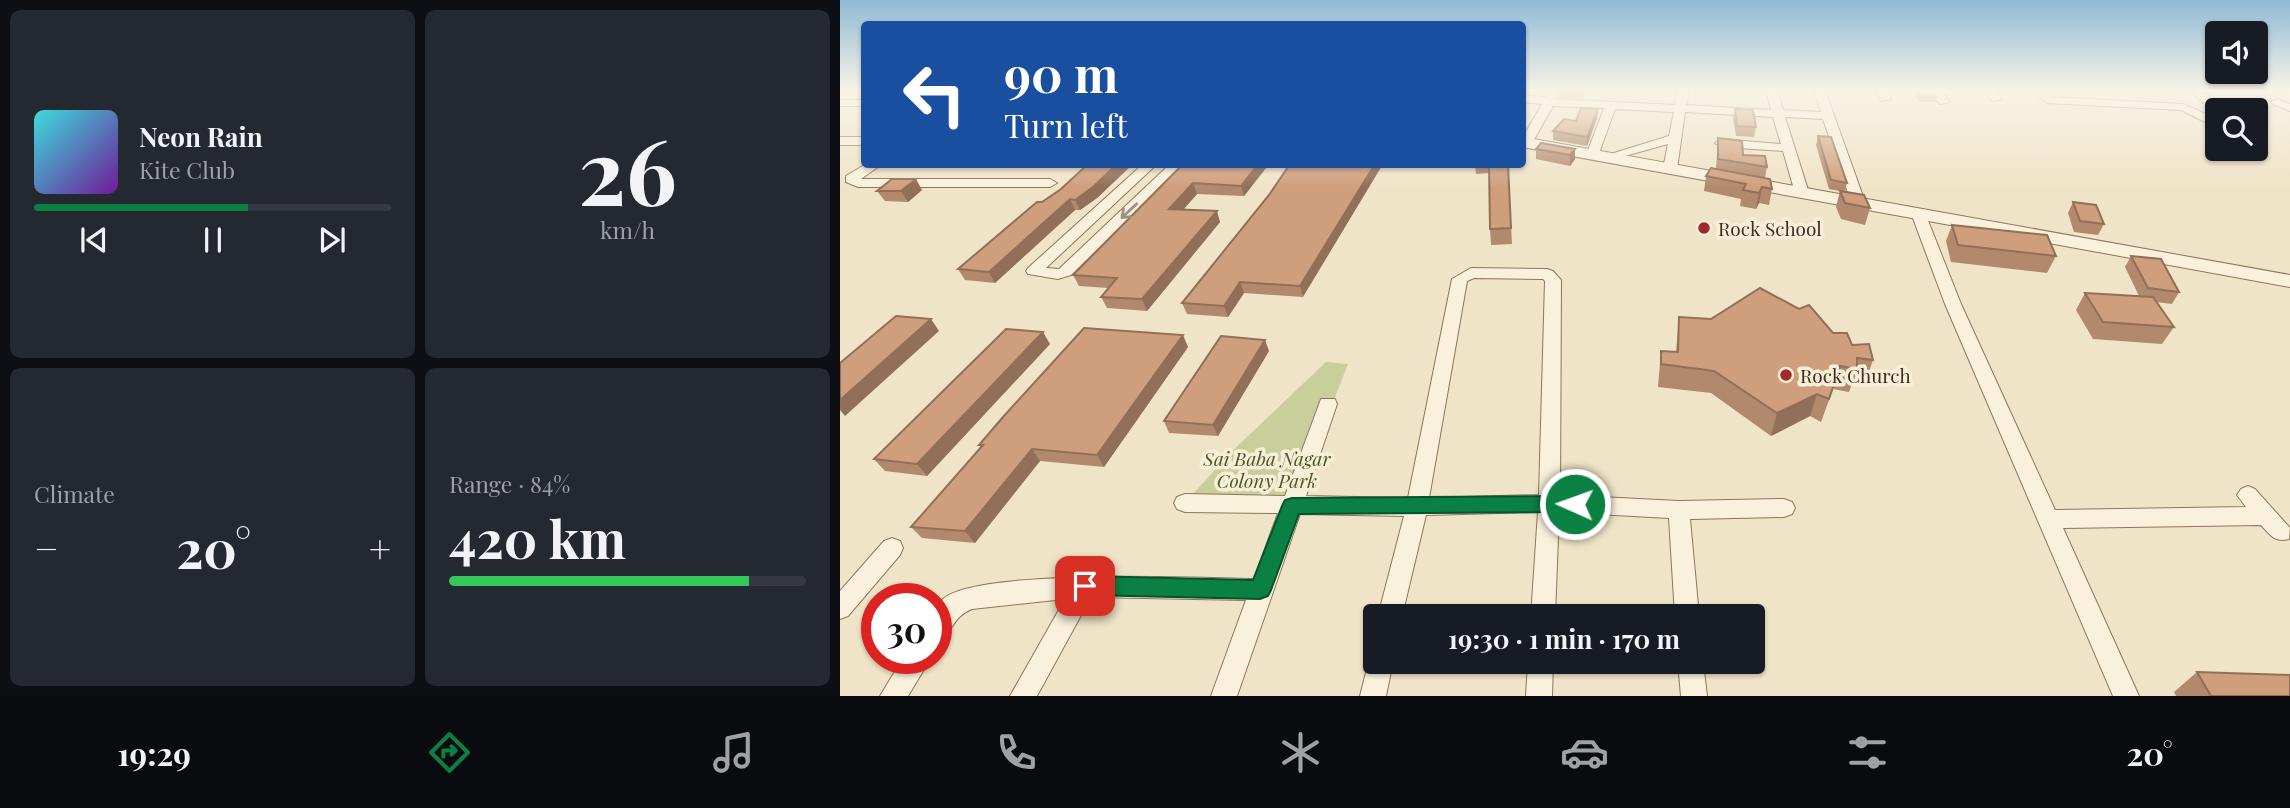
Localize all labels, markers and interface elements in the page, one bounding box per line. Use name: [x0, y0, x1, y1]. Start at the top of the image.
map controls: [2205, 21, 2268, 161]
button: sound: [2205, 21, 2268, 84]
text: 90 m: [1004, 40, 1118, 105]
icon: left: [889, 49, 980, 140]
button: search: [2205, 98, 2268, 161]
text: Turn left: [1004, 103, 1128, 146]
text: 26: [578, 108, 677, 229]
text: Neon Rain: [139, 119, 263, 154]
text: Kite Club: [139, 154, 235, 185]
one-way arrow: [1121, 203, 1138, 220]
text: km/h: [600, 214, 655, 245]
place label: Rock School: [1718, 215, 1822, 241]
marker: Rock School: [1696, 220, 1712, 236]
icon: previous: [75, 221, 113, 259]
icon: pause: [194, 221, 232, 259]
icon: next: [313, 221, 351, 259]
place label: Rock Church: [1800, 362, 1911, 388]
marker: Rock Church: [1778, 367, 1794, 383]
park label: Sai Baba Nagar Colony Park: [1202, 445, 1332, 493]
position arrow: [1538, 467, 1612, 541]
text: Range · 84%: [449, 468, 570, 499]
text: Climate: [34, 478, 115, 509]
text: 420 km: [449, 503, 626, 572]
text: 20°: [176, 513, 251, 582]
text: −: [34, 522, 59, 573]
text: +: [369, 522, 391, 573]
pin: [1055, 556, 1115, 616]
icon: arrive: [1066, 567, 1104, 605]
speed limit sign: 30: [861, 583, 952, 674]
text: 19:30 · 1 min · 170 m: [1448, 621, 1680, 656]
icon: directions: [425, 728, 474, 777]
icon: music: [709, 728, 758, 777]
icon: phone: [992, 728, 1041, 777]
icon: climate: [1276, 728, 1325, 777]
icon: car: [1560, 728, 1609, 777]
icon: filters: [1843, 728, 1892, 777]
text: 19:29: [117, 731, 191, 774]
text: 20°: [2127, 731, 2173, 774]

